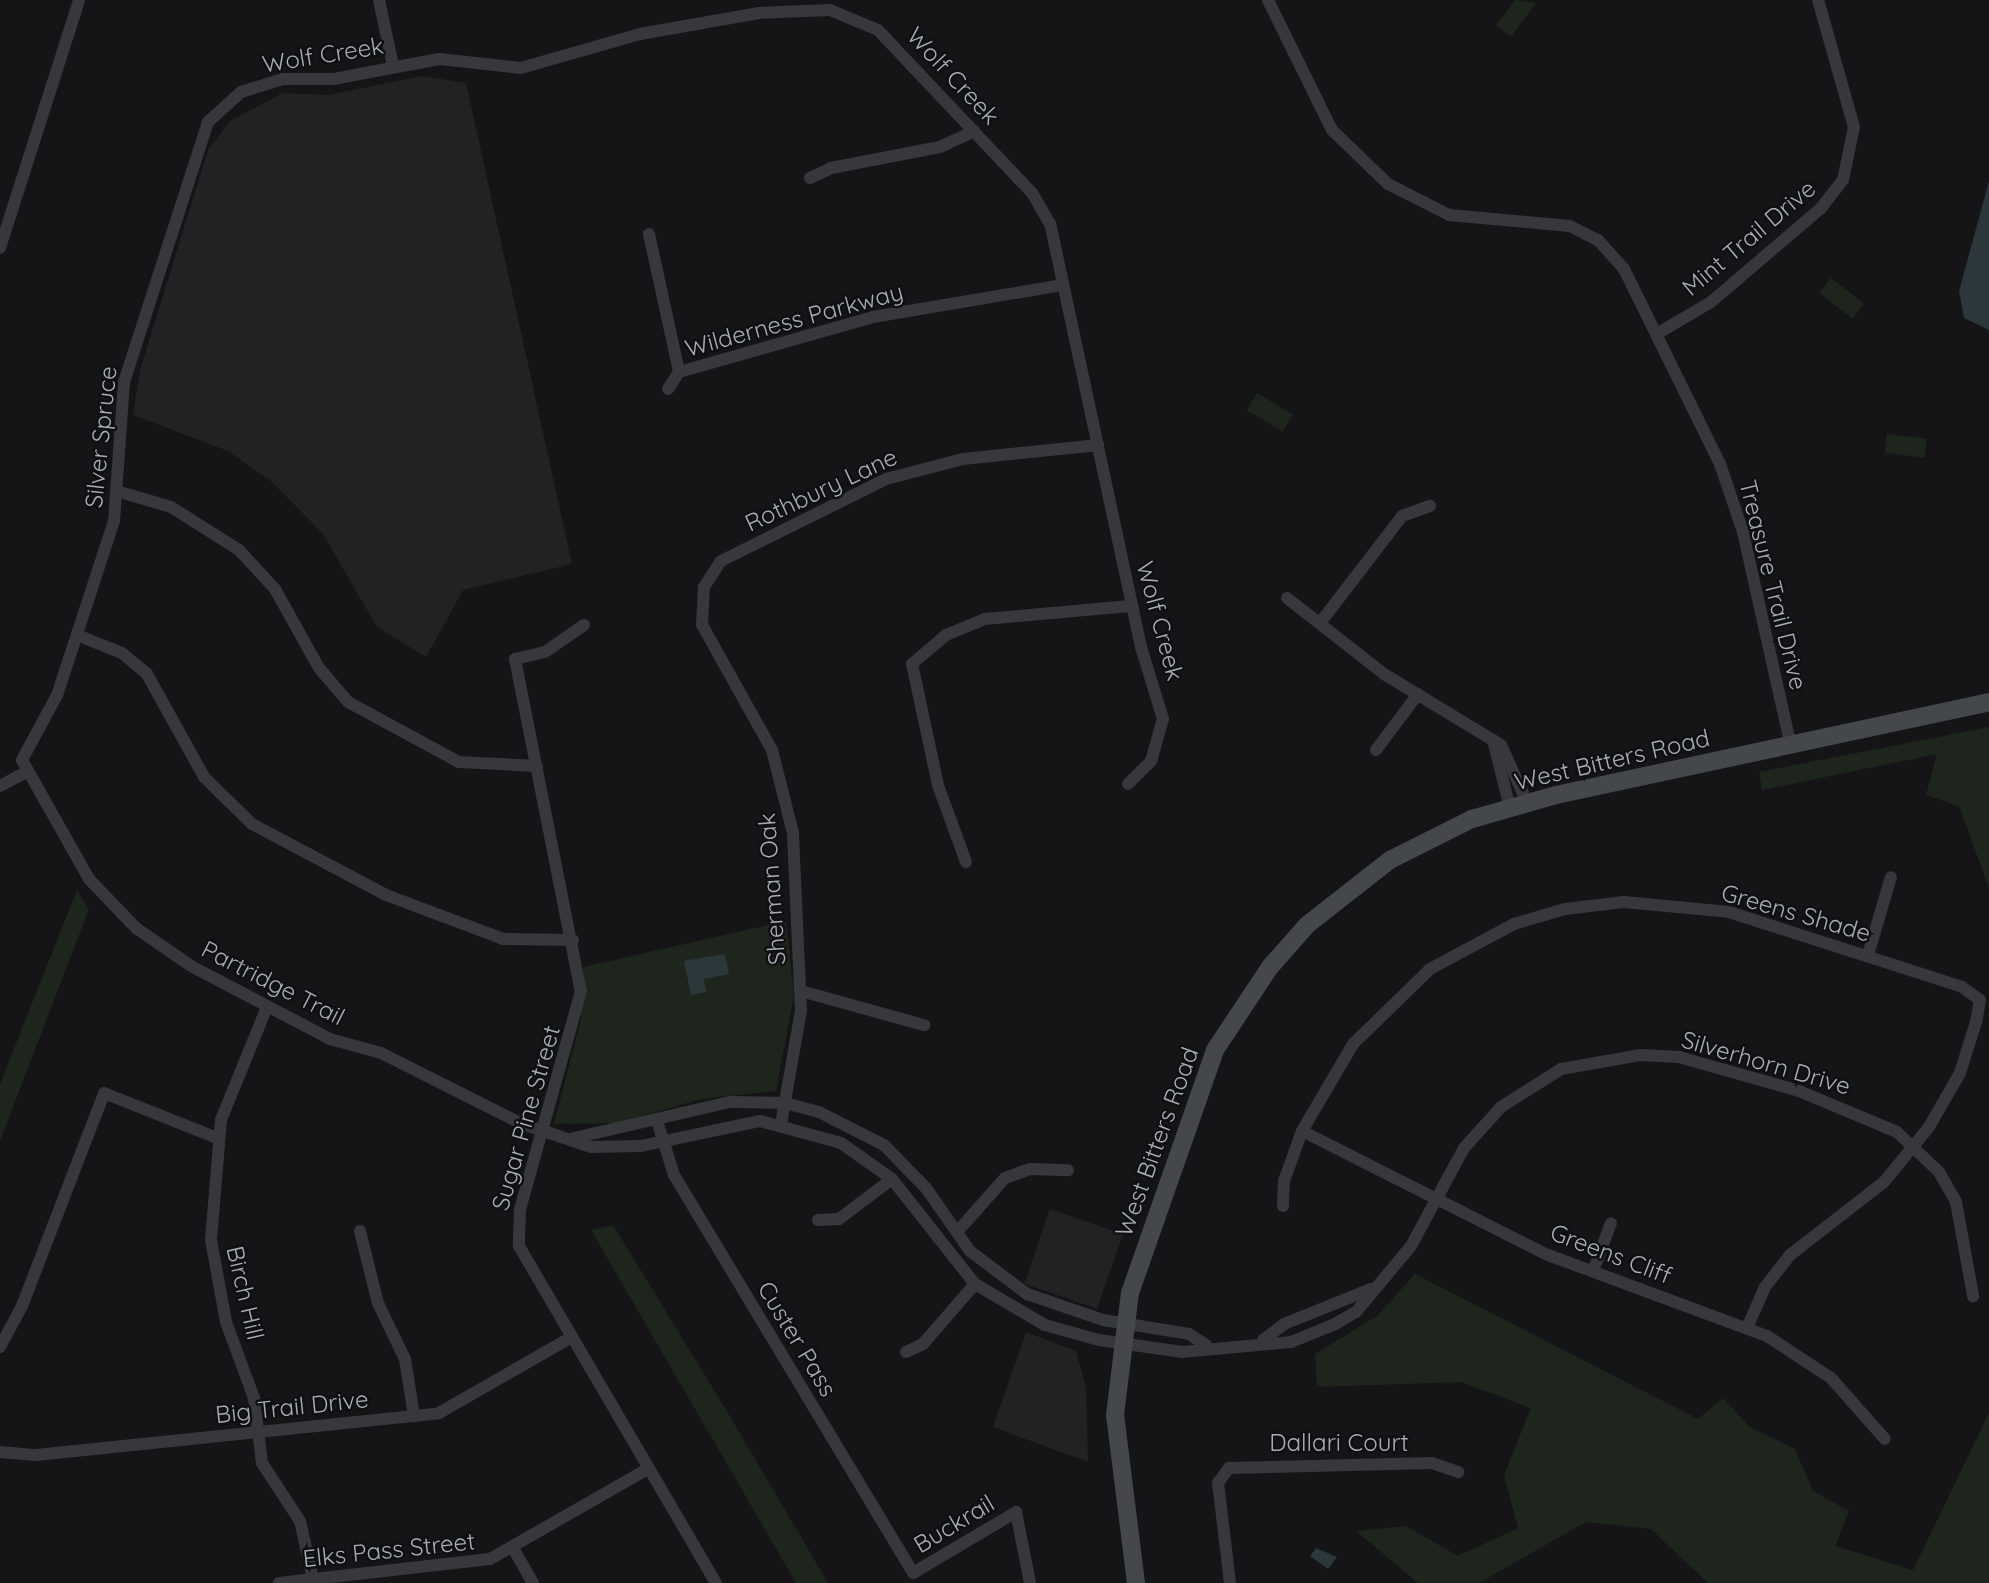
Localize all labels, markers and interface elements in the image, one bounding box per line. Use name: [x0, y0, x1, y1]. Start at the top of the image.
street label: Wolf Creek: [901, 21, 1005, 131]
street label: Wolf Creek: [260, 31, 386, 79]
street label: Mint Trail Drive: [1677, 174, 1821, 302]
street label: Wilderness Parkway: [682, 277, 906, 363]
street label: Silver Spruce: [79, 365, 123, 509]
street label: Rothbury Lane: [740, 442, 902, 538]
street label: Treasure Trail Drive: [1733, 477, 1813, 693]
street label: Wolf Creek: [1130, 558, 1190, 684]
street label: West Bitters Road: [1512, 724, 1712, 796]
street label: Sherman Oak: [752, 812, 792, 966]
street label: Greens Shade: [1718, 878, 1874, 948]
street label: Partridge Trail: [197, 935, 349, 1031]
street label: Sugar Pine Street: [486, 1022, 566, 1214]
street label: Silverhorn Drive: [1678, 1025, 1854, 1101]
street label: West Bitters Road: [1109, 1043, 1205, 1241]
street label: Greens Cliff: [1546, 1218, 1676, 1290]
street label: Birch Hill: [220, 1243, 270, 1343]
street label: Custer Pass: [751, 1276, 843, 1402]
street label: Big Trail Drive: [214, 1385, 370, 1429]
street label: Dallari Court: [1269, 1429, 1409, 1457]
street label: Buckrail: [909, 1489, 999, 1559]
street label: Elks Pass Street: [301, 1527, 477, 1573]

